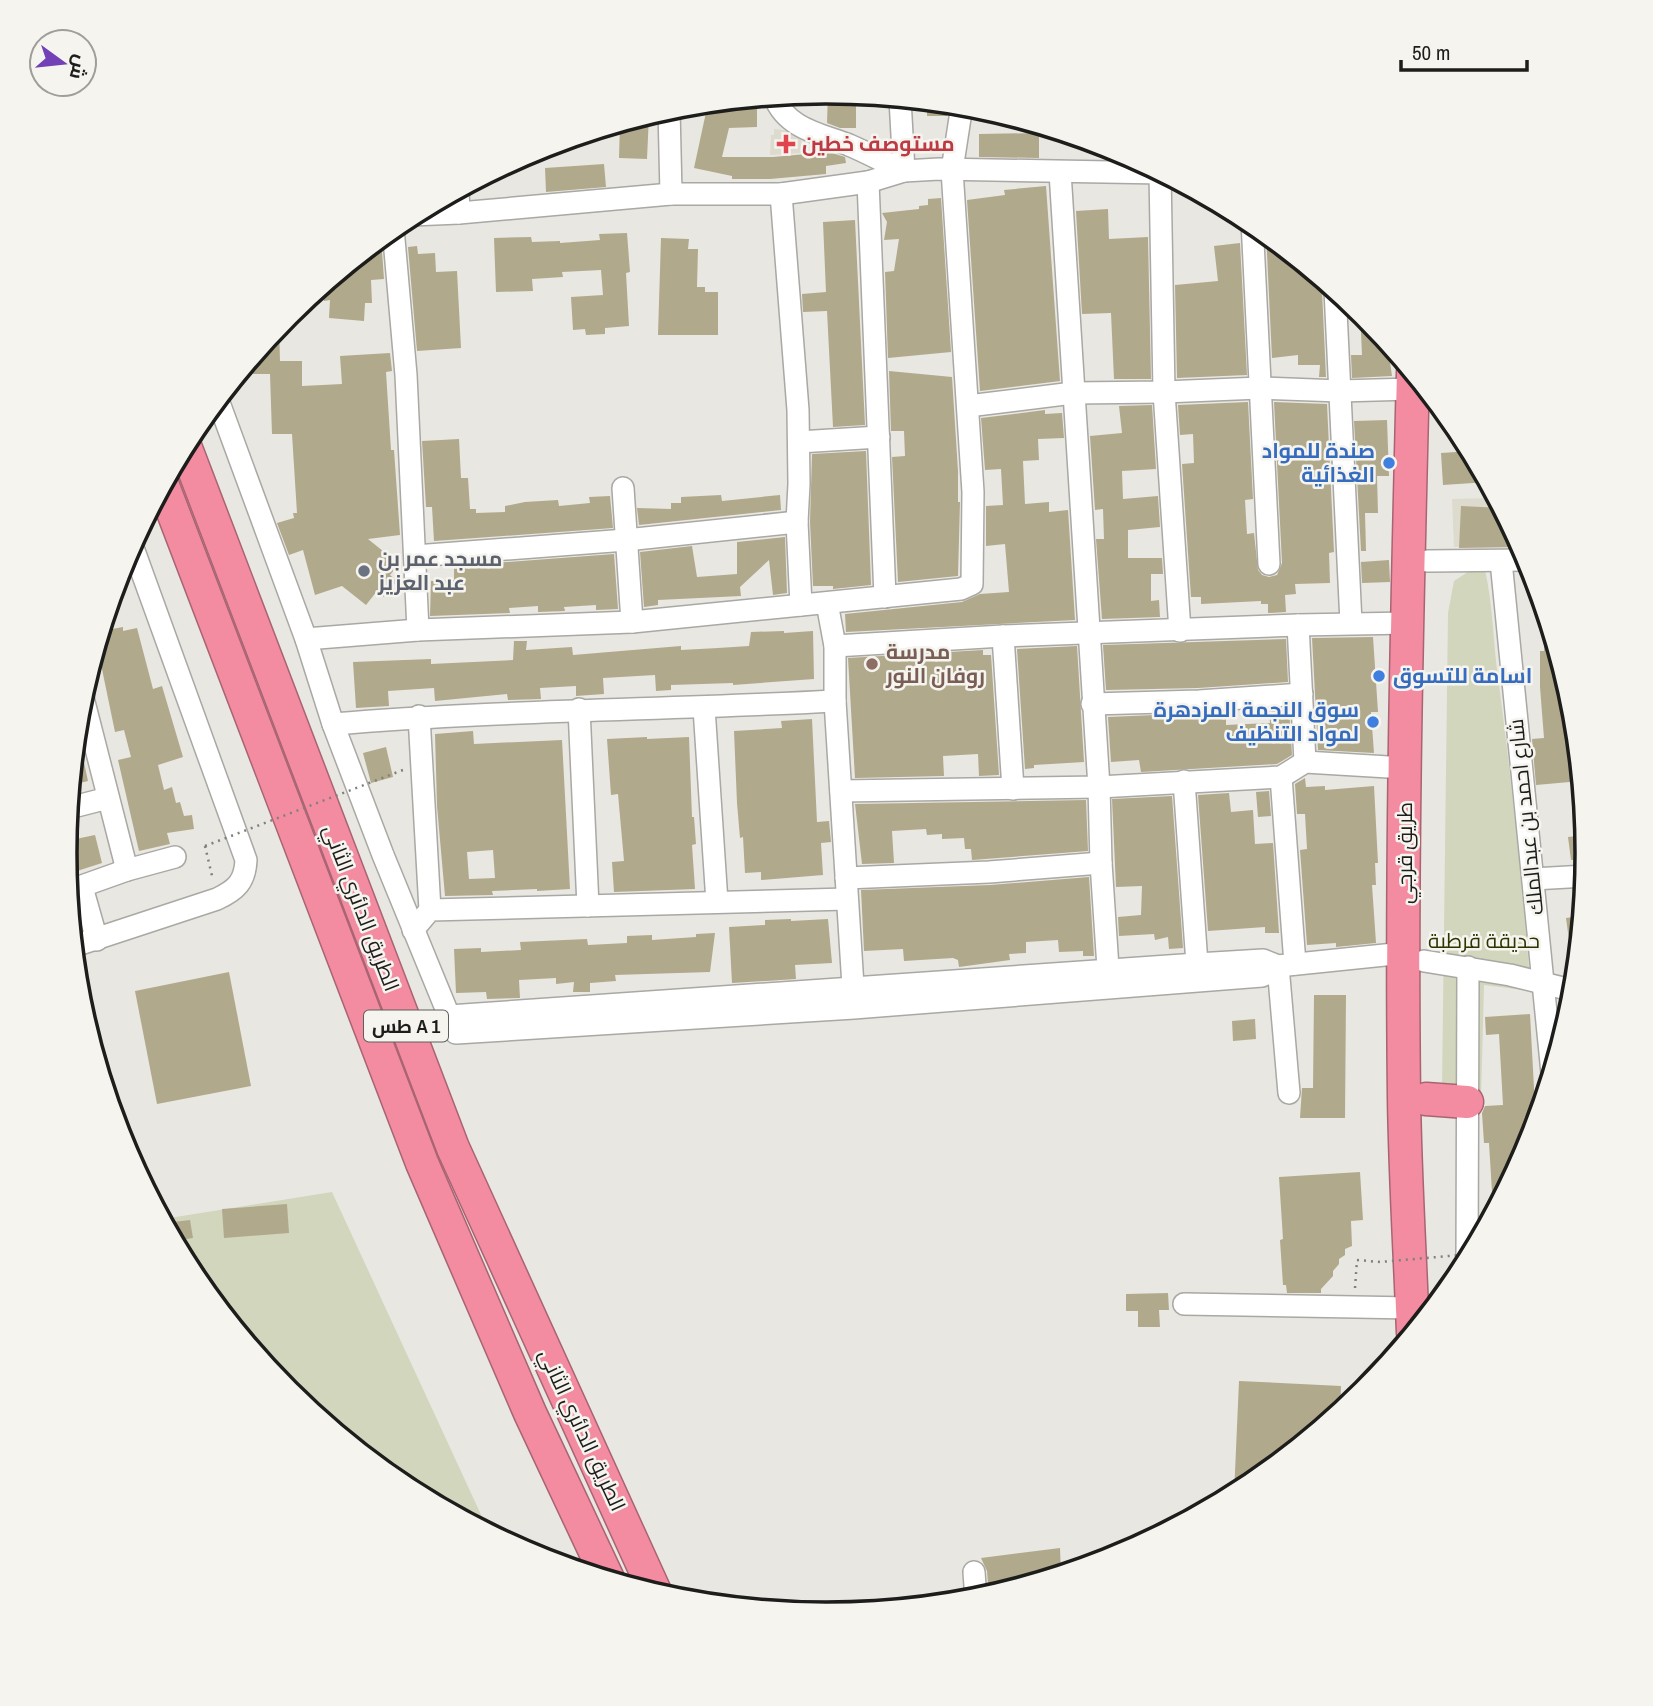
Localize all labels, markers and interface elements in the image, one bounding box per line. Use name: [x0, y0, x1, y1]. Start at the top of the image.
north arrow: [28, 28, 98, 98]
scale bar: [1401, 28, 1527, 72]
text: 50 m: [1412, 38, 1450, 67]
text: ش: [64, 52, 95, 83]
place label: مستوصف خطين: [802, 129, 955, 158]
marker: مستوصف خطين: [776, 134, 796, 154]
place label: صندة للمواد الغذائية: [1262, 436, 1375, 489]
marker: صندة للمواد الغذائية: [1381, 455, 1397, 471]
place label: مسجد عمر بن عبد العزيز: [377, 544, 502, 597]
marker: مسجد عمر بن عبد العزيز: [356, 563, 372, 579]
place label: مدرسة روفان النور: [885, 637, 985, 690]
marker: مدرسة روفان النور: [864, 656, 880, 672]
place label: اسامة للتسوق: [1393, 661, 1532, 690]
marker: اسامة للتسوق: [1371, 668, 1387, 684]
place label: سوق النجمة المزدهرة لمواد التنظيف: [1153, 695, 1359, 748]
marker: سوق النجمة المزدهرة لمواد التنظيف: [1365, 714, 1381, 730]
street label: شارع احمد بن عبدالملك: [1501, 718, 1550, 917]
street label: طريق قرجي: [1390, 802, 1421, 904]
street label: الطريق الدائري الثاني: [315, 820, 407, 996]
park label: حديقة قرطبة: [1428, 926, 1540, 955]
road number: طس A 1: [364, 1010, 448, 1042]
street label: الطريق الدائري الثاني: [530, 1344, 633, 1517]

